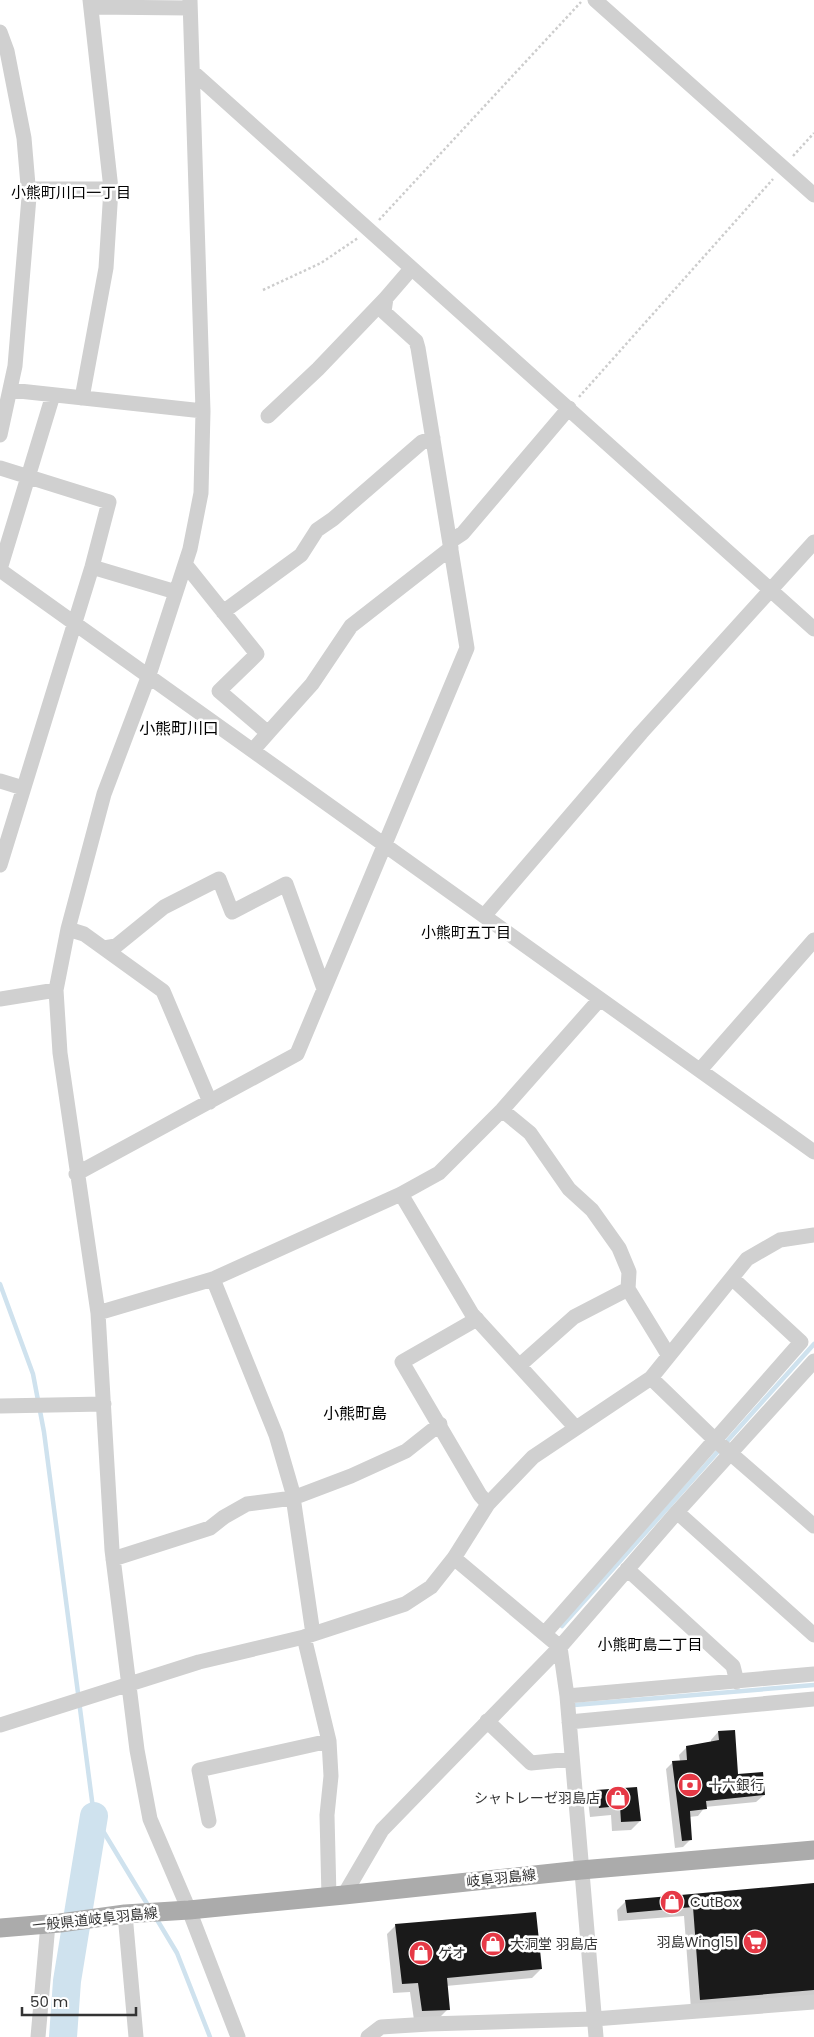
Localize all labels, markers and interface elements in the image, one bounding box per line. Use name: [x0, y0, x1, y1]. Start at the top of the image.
district label: 小熊町川口一丁目: [11, 182, 131, 203]
district label: 小熊町川口: [139, 717, 219, 740]
district label: 小熊町五丁目: [421, 922, 511, 943]
district label: 小熊町島: [323, 1402, 387, 1425]
district label: 小熊町島二丁目: [597, 1634, 703, 1655]
bank icon: 十六銀行: [677, 1772, 703, 1798]
place label: 十六銀行: [708, 1775, 764, 1795]
shop icon: シャトレーゼ羽島店: [605, 1785, 631, 1811]
place label: シャトレーゼ羽島店: [474, 1788, 600, 1808]
street label: 岐阜羽島線: [465, 1864, 537, 1892]
shop icon: CutBox: [659, 1889, 685, 1915]
place label: CutBox: [690, 1892, 739, 1912]
street label: 一般県道岐阜羽島線: [31, 1902, 159, 1936]
supermarket icon: 羽島Wing151: [742, 1929, 768, 1955]
shop icon: 大洞堂 羽島店: [480, 1931, 506, 1957]
place label: 羽島Wing151: [657, 1932, 738, 1952]
place label: 大洞堂 羽島店: [510, 1934, 598, 1954]
shop icon: ゲオ: [408, 1940, 434, 1966]
place label: ゲオ: [438, 1943, 466, 1963]
scale bar: [22, 1984, 136, 2016]
text: 50 m: [30, 1991, 68, 2012]

